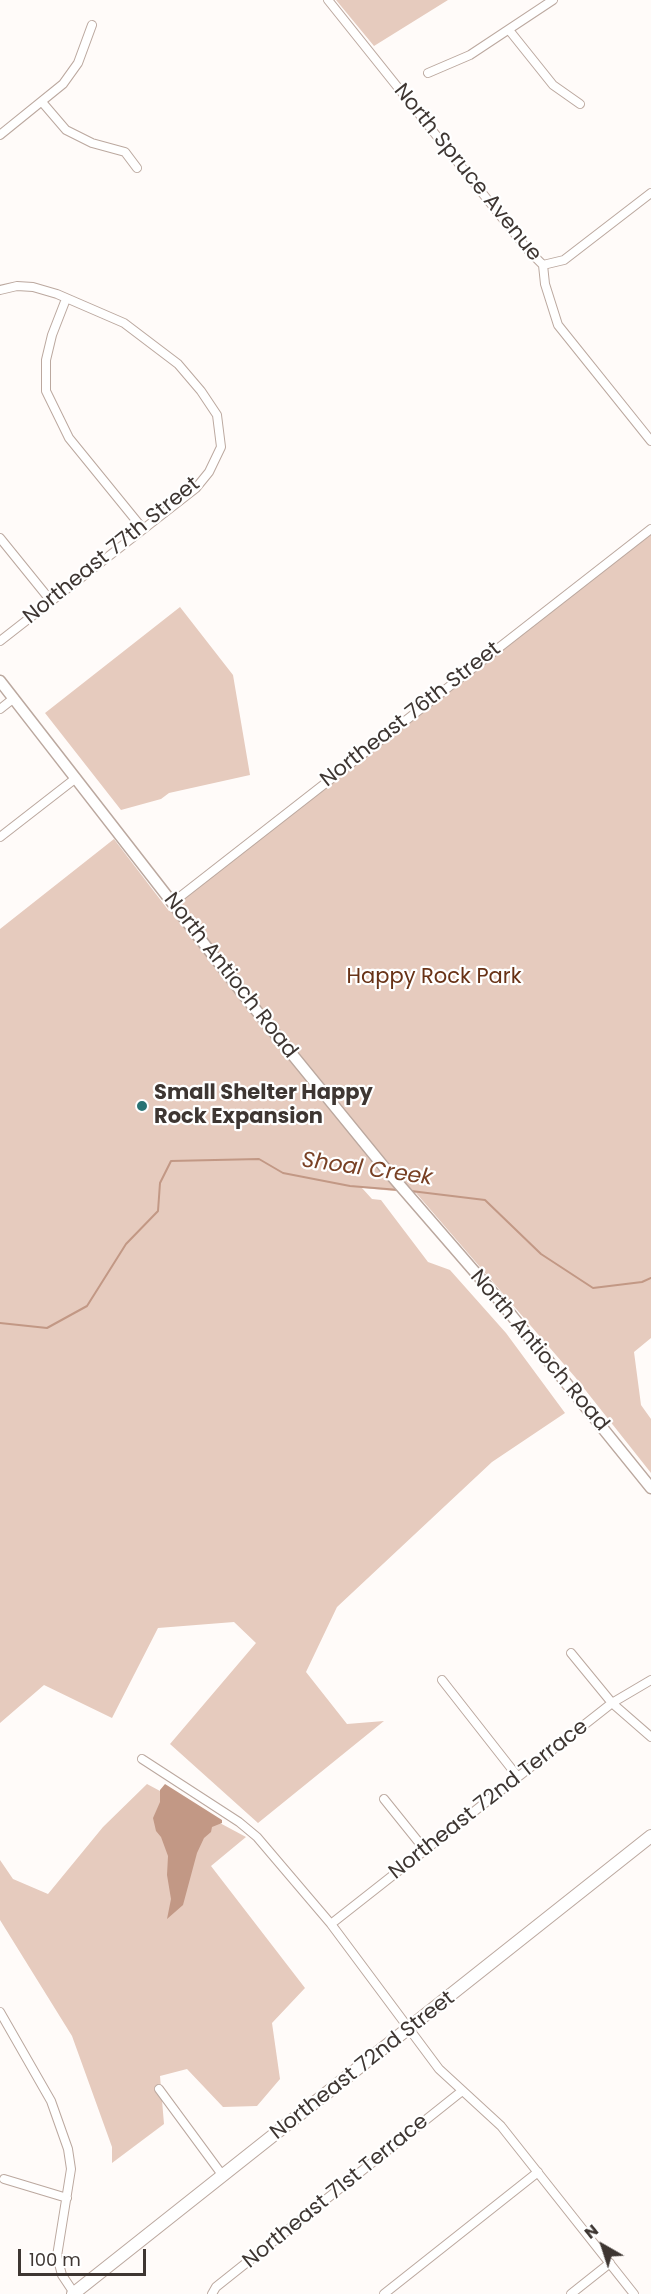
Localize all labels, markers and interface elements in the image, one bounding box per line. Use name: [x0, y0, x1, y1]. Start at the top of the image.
street label: North Spruce Avenue: [388, 79, 546, 267]
street label: Northeast 77th Street: [19, 472, 205, 630]
street label: Northeast 76th Street: [316, 637, 506, 793]
street label: North Antioch Road: [158, 888, 302, 1064]
park label: Happy Rock Park: [347, 965, 521, 991]
place label: Small Shelter Happy Rock Expansion: [154, 1081, 373, 1131]
marker: Small Shelter Happy Rock Expansion: [135, 1099, 149, 1113]
water label: Shoal Creek: [300, 1148, 434, 1192]
street label: North Antioch Road: [464, 1265, 614, 1437]
street label: Northeast 72nd Terrace: [385, 1715, 593, 1885]
street label: Northeast 72nd Street: [266, 1986, 460, 2146]
street label: Northeast 71st Terrace: [238, 2110, 434, 2274]
north arrow: [573, 2216, 633, 2276]
text: N: [579, 2219, 603, 2244]
scale bar: [21, 2237, 148, 2275]
text: 100 m: [29, 2247, 81, 2272]

